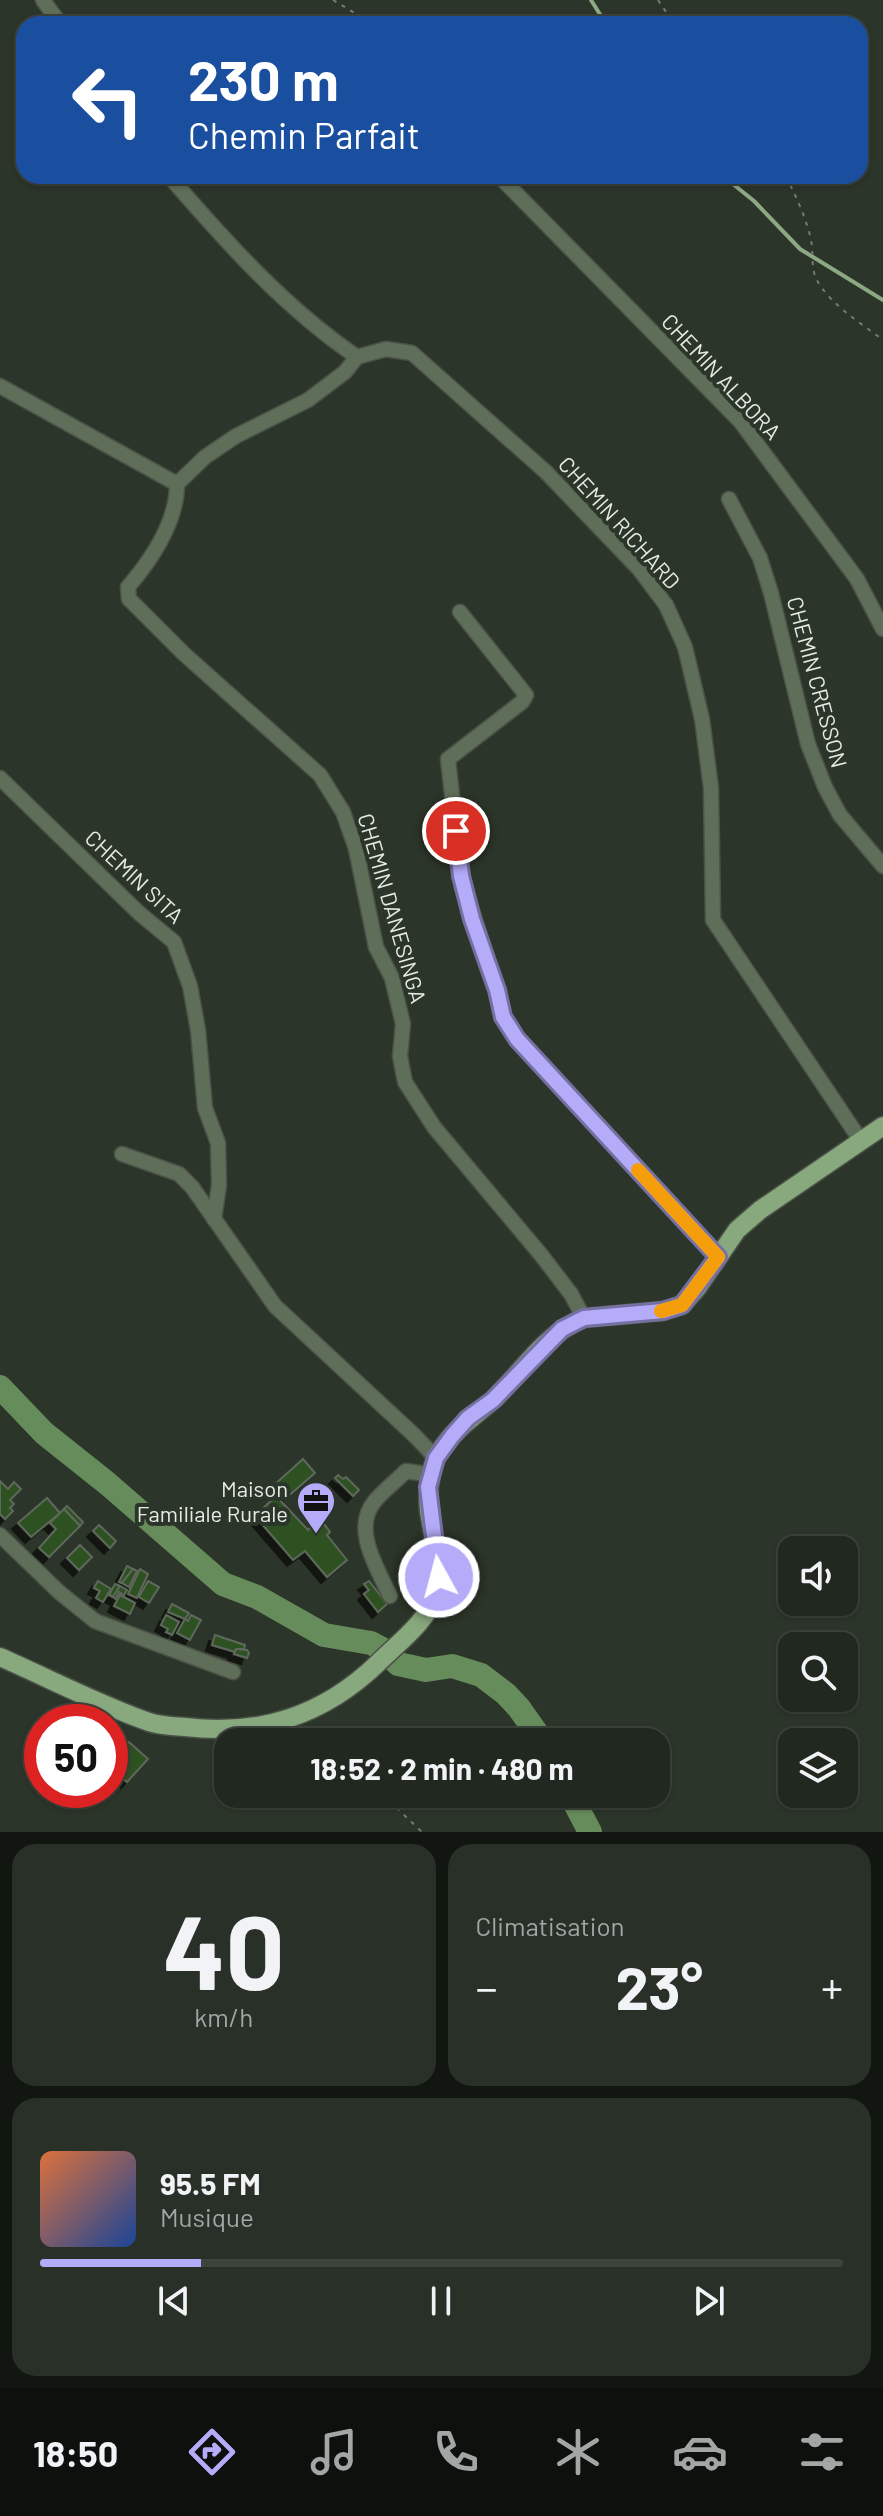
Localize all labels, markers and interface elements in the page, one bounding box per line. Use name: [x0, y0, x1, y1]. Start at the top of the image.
text: 230 m: [188, 45, 339, 112]
icon: left: [56, 48, 160, 152]
text: Chemin Parfait: [188, 113, 420, 156]
street label: CHEMIN ALBORA: [657, 308, 787, 444]
street label: CHEMIN RICHARD: [554, 450, 686, 594]
street label: CHEMIN CRESSON: [783, 594, 853, 770]
pin: [422, 797, 490, 865]
icon: arrive: [434, 809, 478, 853]
street label: CHEMIN DANESINGA: [353, 810, 433, 1006]
street label: CHEMIN SITA: [80, 824, 190, 928]
place label: Maison Familiale Rurale: [137, 1475, 288, 1526]
office icon: Maison Familiale Rurale: [295, 1480, 337, 1535]
position arrow: [397, 1535, 481, 1619]
map controls: [778, 1536, 858, 1808]
button: sound: [778, 1536, 858, 1616]
button: search: [778, 1632, 858, 1712]
speed limit sign: 50: [24, 1704, 128, 1808]
button: layers: [778, 1728, 858, 1808]
text: 18:52 · 2 min · 480 m: [310, 1750, 574, 1786]
text: 40: [163, 1886, 285, 2011]
text: Climatisation: [476, 1910, 625, 1941]
text: 23°: [615, 1950, 703, 2022]
text: −: [476, 1960, 498, 2013]
text: +: [821, 1960, 843, 2013]
text: km/h: [194, 2001, 253, 2032]
text: 95.5 FM: [160, 2165, 261, 2201]
text: Musique: [160, 2201, 254, 2232]
icon: previous: [152, 2279, 196, 2323]
icon: pause: [419, 2279, 463, 2323]
icon: next: [687, 2279, 731, 2323]
icon: directions: [184, 2424, 240, 2480]
icon: music: [306, 2424, 362, 2480]
icon: phone: [428, 2424, 484, 2480]
icon: climate: [550, 2424, 606, 2480]
icon: car: [672, 2424, 728, 2480]
icon: filters: [794, 2424, 850, 2480]
text: 18:50: [33, 2431, 118, 2474]

